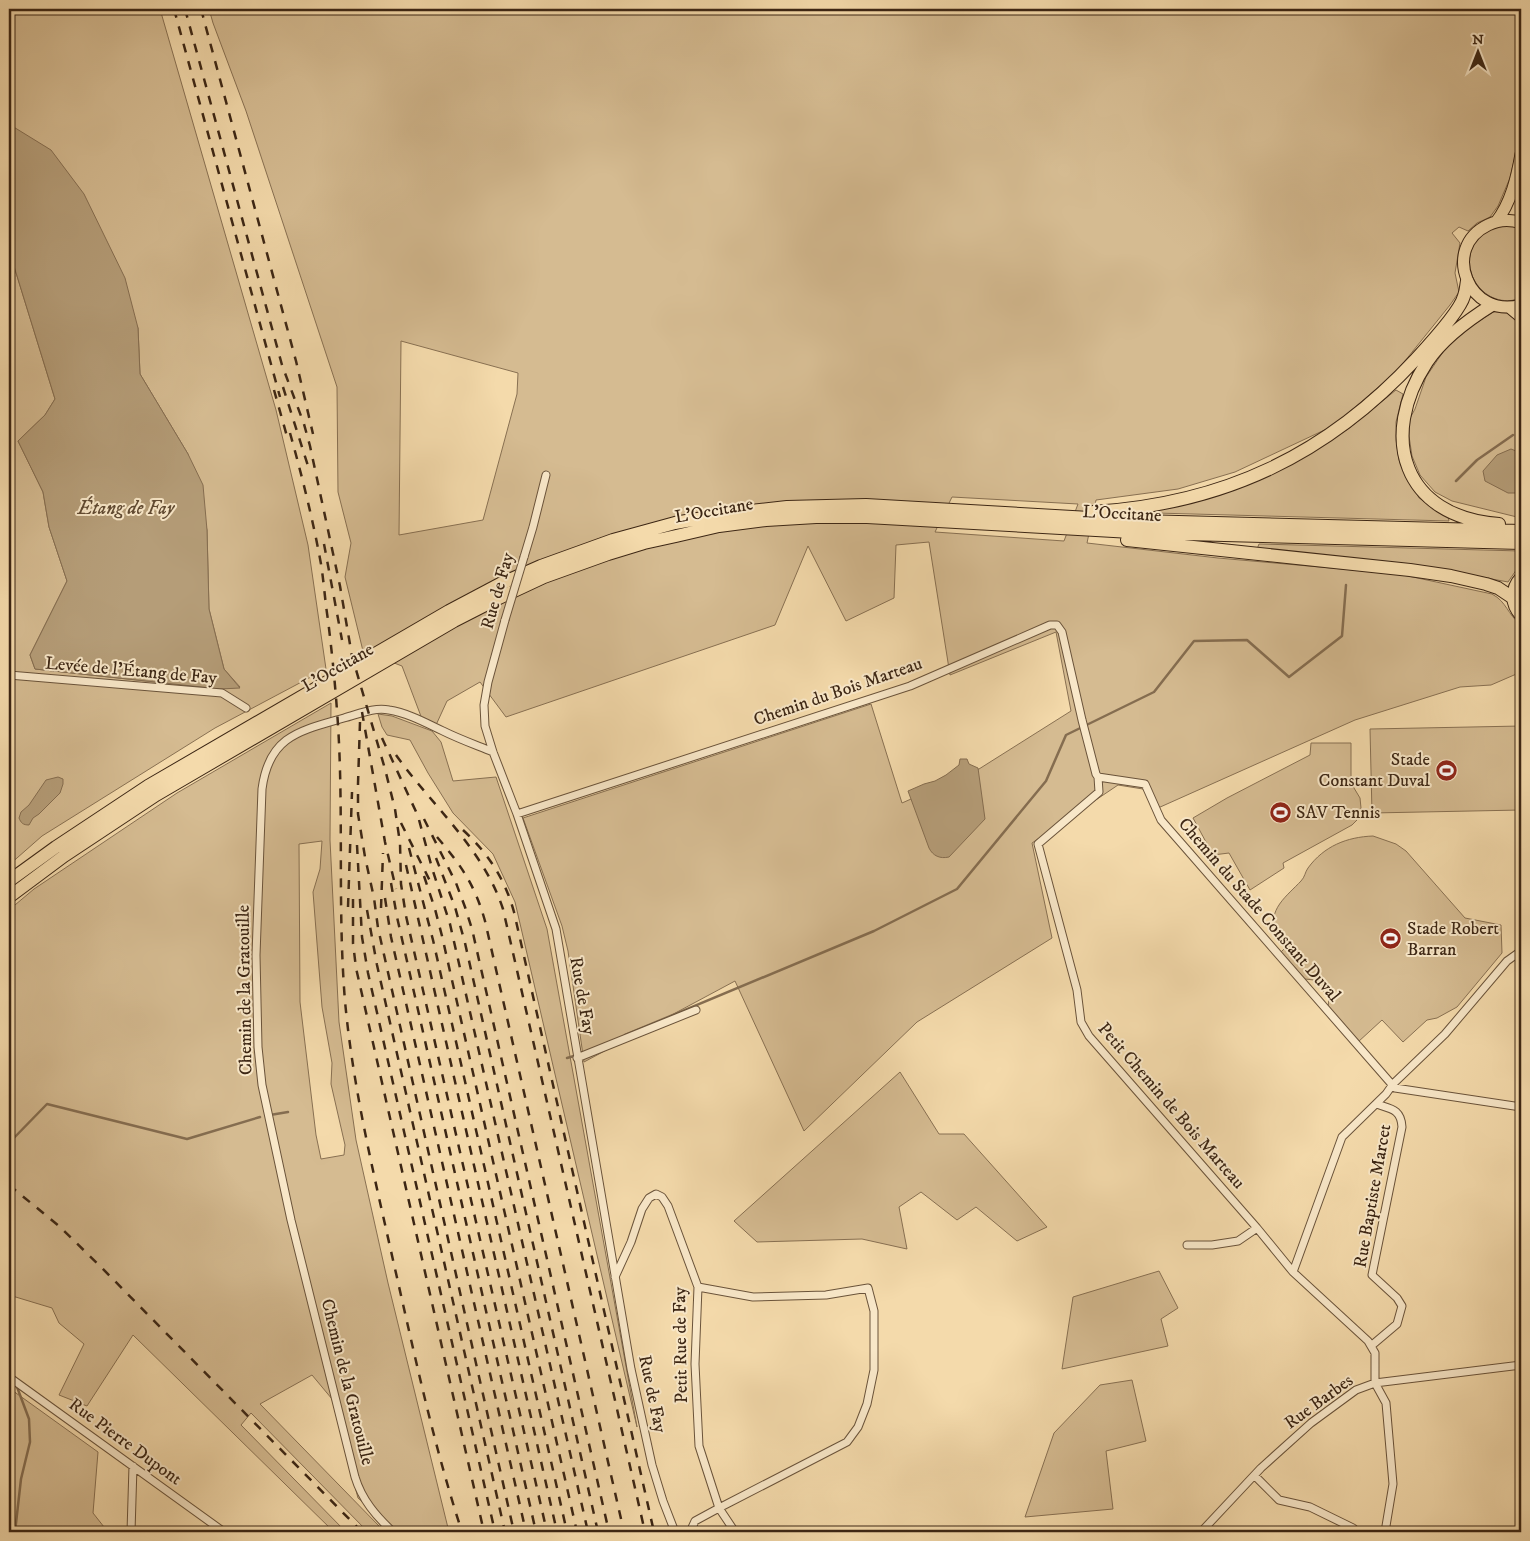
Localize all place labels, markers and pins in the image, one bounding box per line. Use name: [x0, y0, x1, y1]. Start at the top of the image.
place label: Stade Constant Duval: [1318, 749, 1431, 792]
sports icon: Stade Constant Duval: [1434, 758, 1458, 782]
sports icon: SAV Tennis: [1268, 801, 1292, 825]
place label: SAV Tennis: [1296, 802, 1380, 824]
place label: Stade Robert Barran: [1407, 918, 1499, 961]
sports icon: Stade Robert Barran: [1379, 927, 1403, 951]

